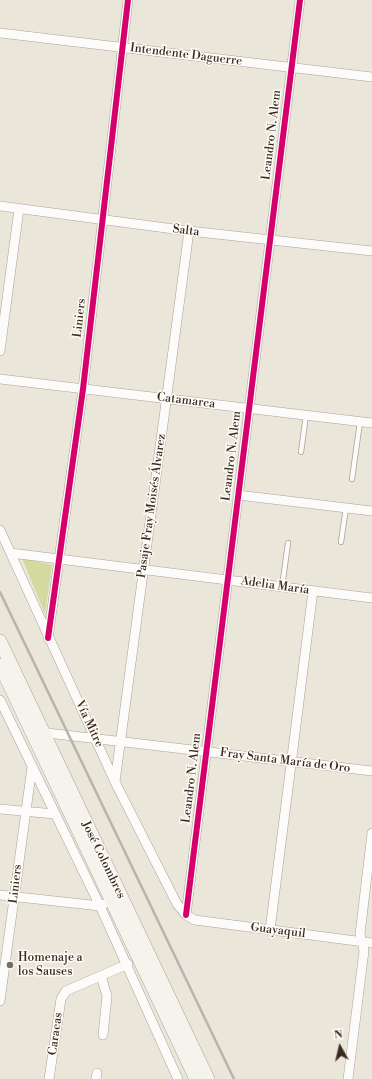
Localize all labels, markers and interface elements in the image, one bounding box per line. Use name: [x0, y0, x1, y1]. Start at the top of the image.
street label: Intendente Daguerre: [129, 41, 243, 69]
street label: Leandro N. Alem: [259, 89, 285, 181]
street label: Salta: [172, 222, 200, 240]
street label: Liniers: [70, 298, 90, 338]
street label: Catamarca: [156, 390, 216, 412]
street label: Leandro N. Alem: [219, 410, 245, 502]
street label: Pasaje Fray Moisés Álvarez: [135, 433, 169, 579]
street label: Adelia María: [240, 574, 310, 598]
street label: Vía Mitre: [72, 698, 106, 750]
street label: Leandro N. Alem: [179, 732, 205, 824]
street label: Fray Santa María de Oro: [219, 746, 351, 776]
street label: José Colombres: [78, 819, 128, 901]
street label: Liniers: [6, 864, 26, 904]
street label: Guayaquil: [250, 920, 306, 942]
place label: Homenaje a los Sauses: [18, 951, 83, 979]
marker: Homenaje a los Sauses: [5, 960, 15, 970]
street label: Caracas: [46, 1012, 66, 1056]
north arrow: [320, 1027, 360, 1067]
text: N: [333, 1028, 344, 1043]

